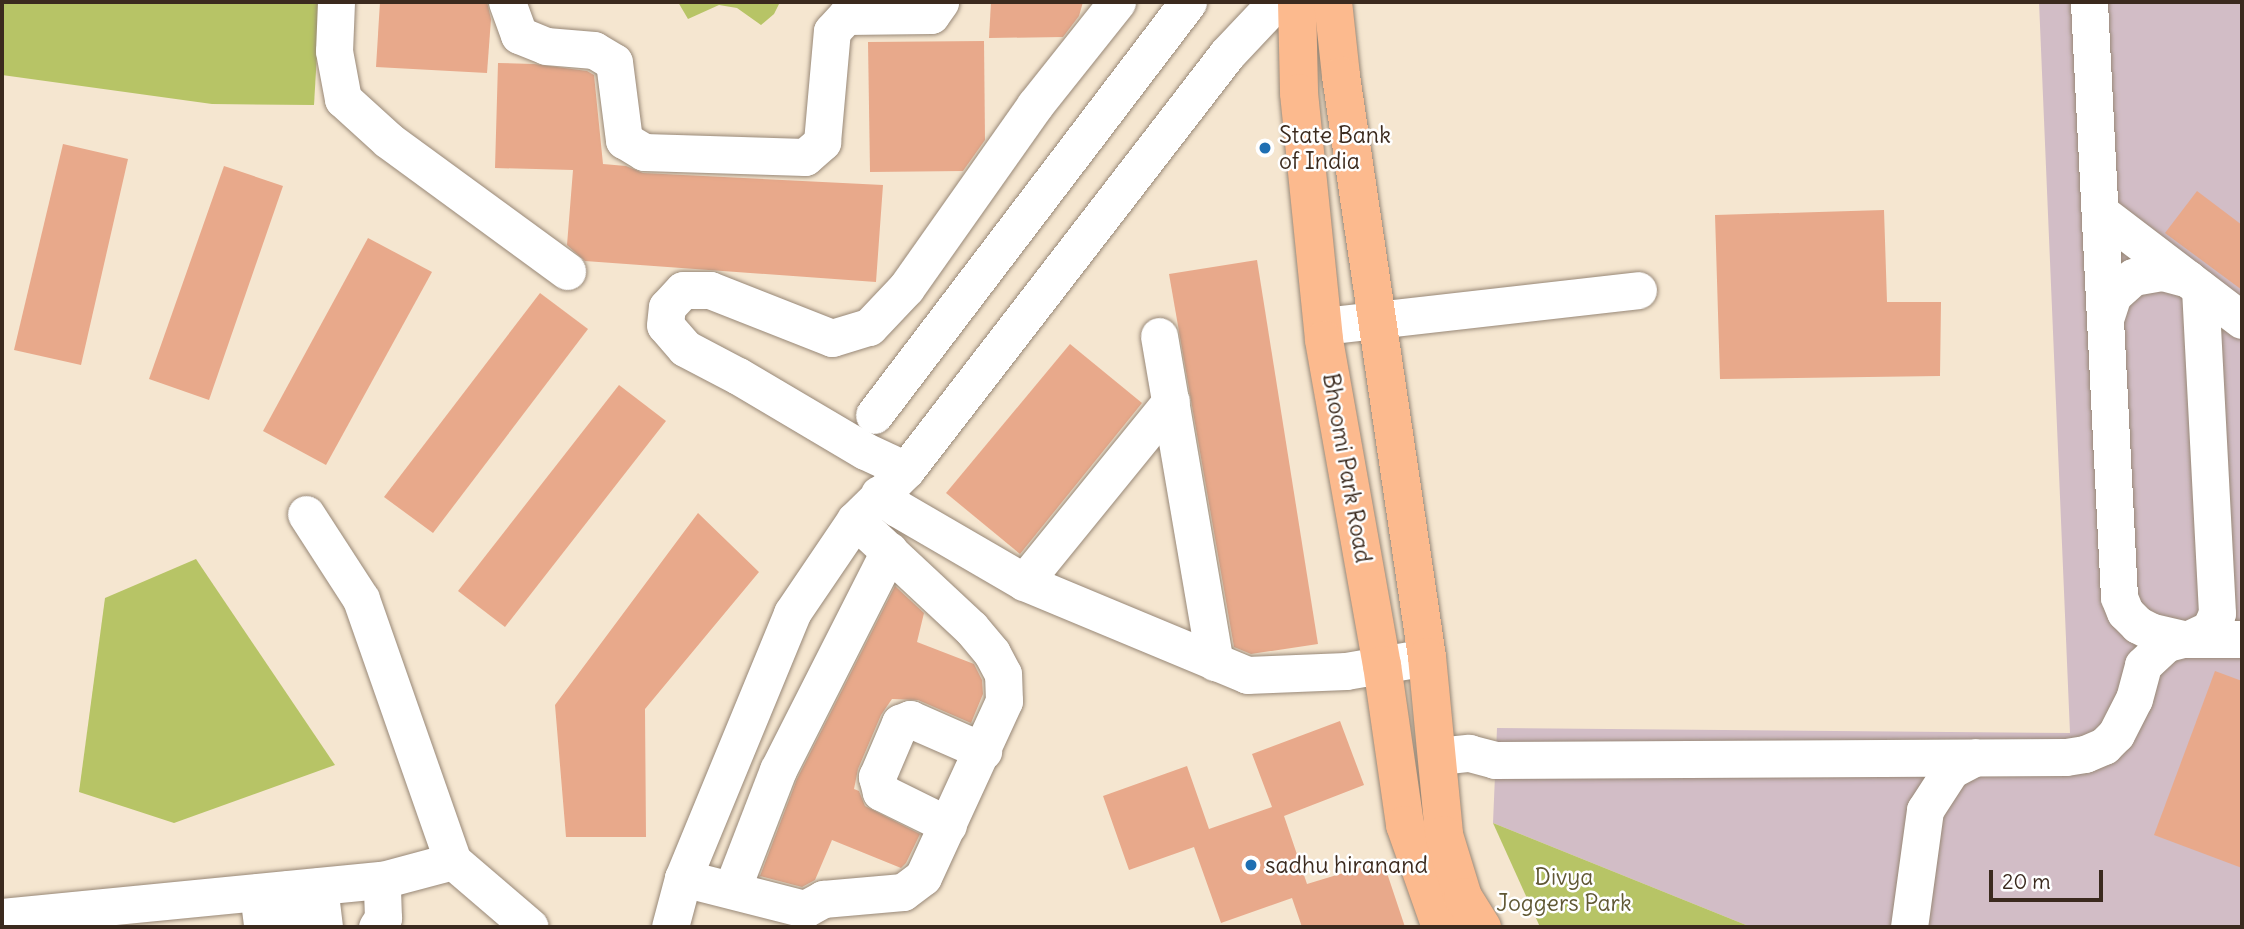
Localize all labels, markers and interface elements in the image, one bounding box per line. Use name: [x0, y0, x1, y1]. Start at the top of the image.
place label: State Bank of India: [1279, 121, 1391, 175]
marker: State Bank of India: [1257, 140, 1273, 156]
street label: Bhoomi Park Road: [1317, 371, 1377, 565]
place label: sadhu hiranand: [1265, 851, 1428, 879]
scale bar: [1992, 856, 2106, 900]
marker: sadhu hiranand: [1243, 857, 1259, 873]
park label: Divya Joggers Park: [1496, 863, 1632, 917]
text: 20 m: [2002, 868, 2051, 895]

